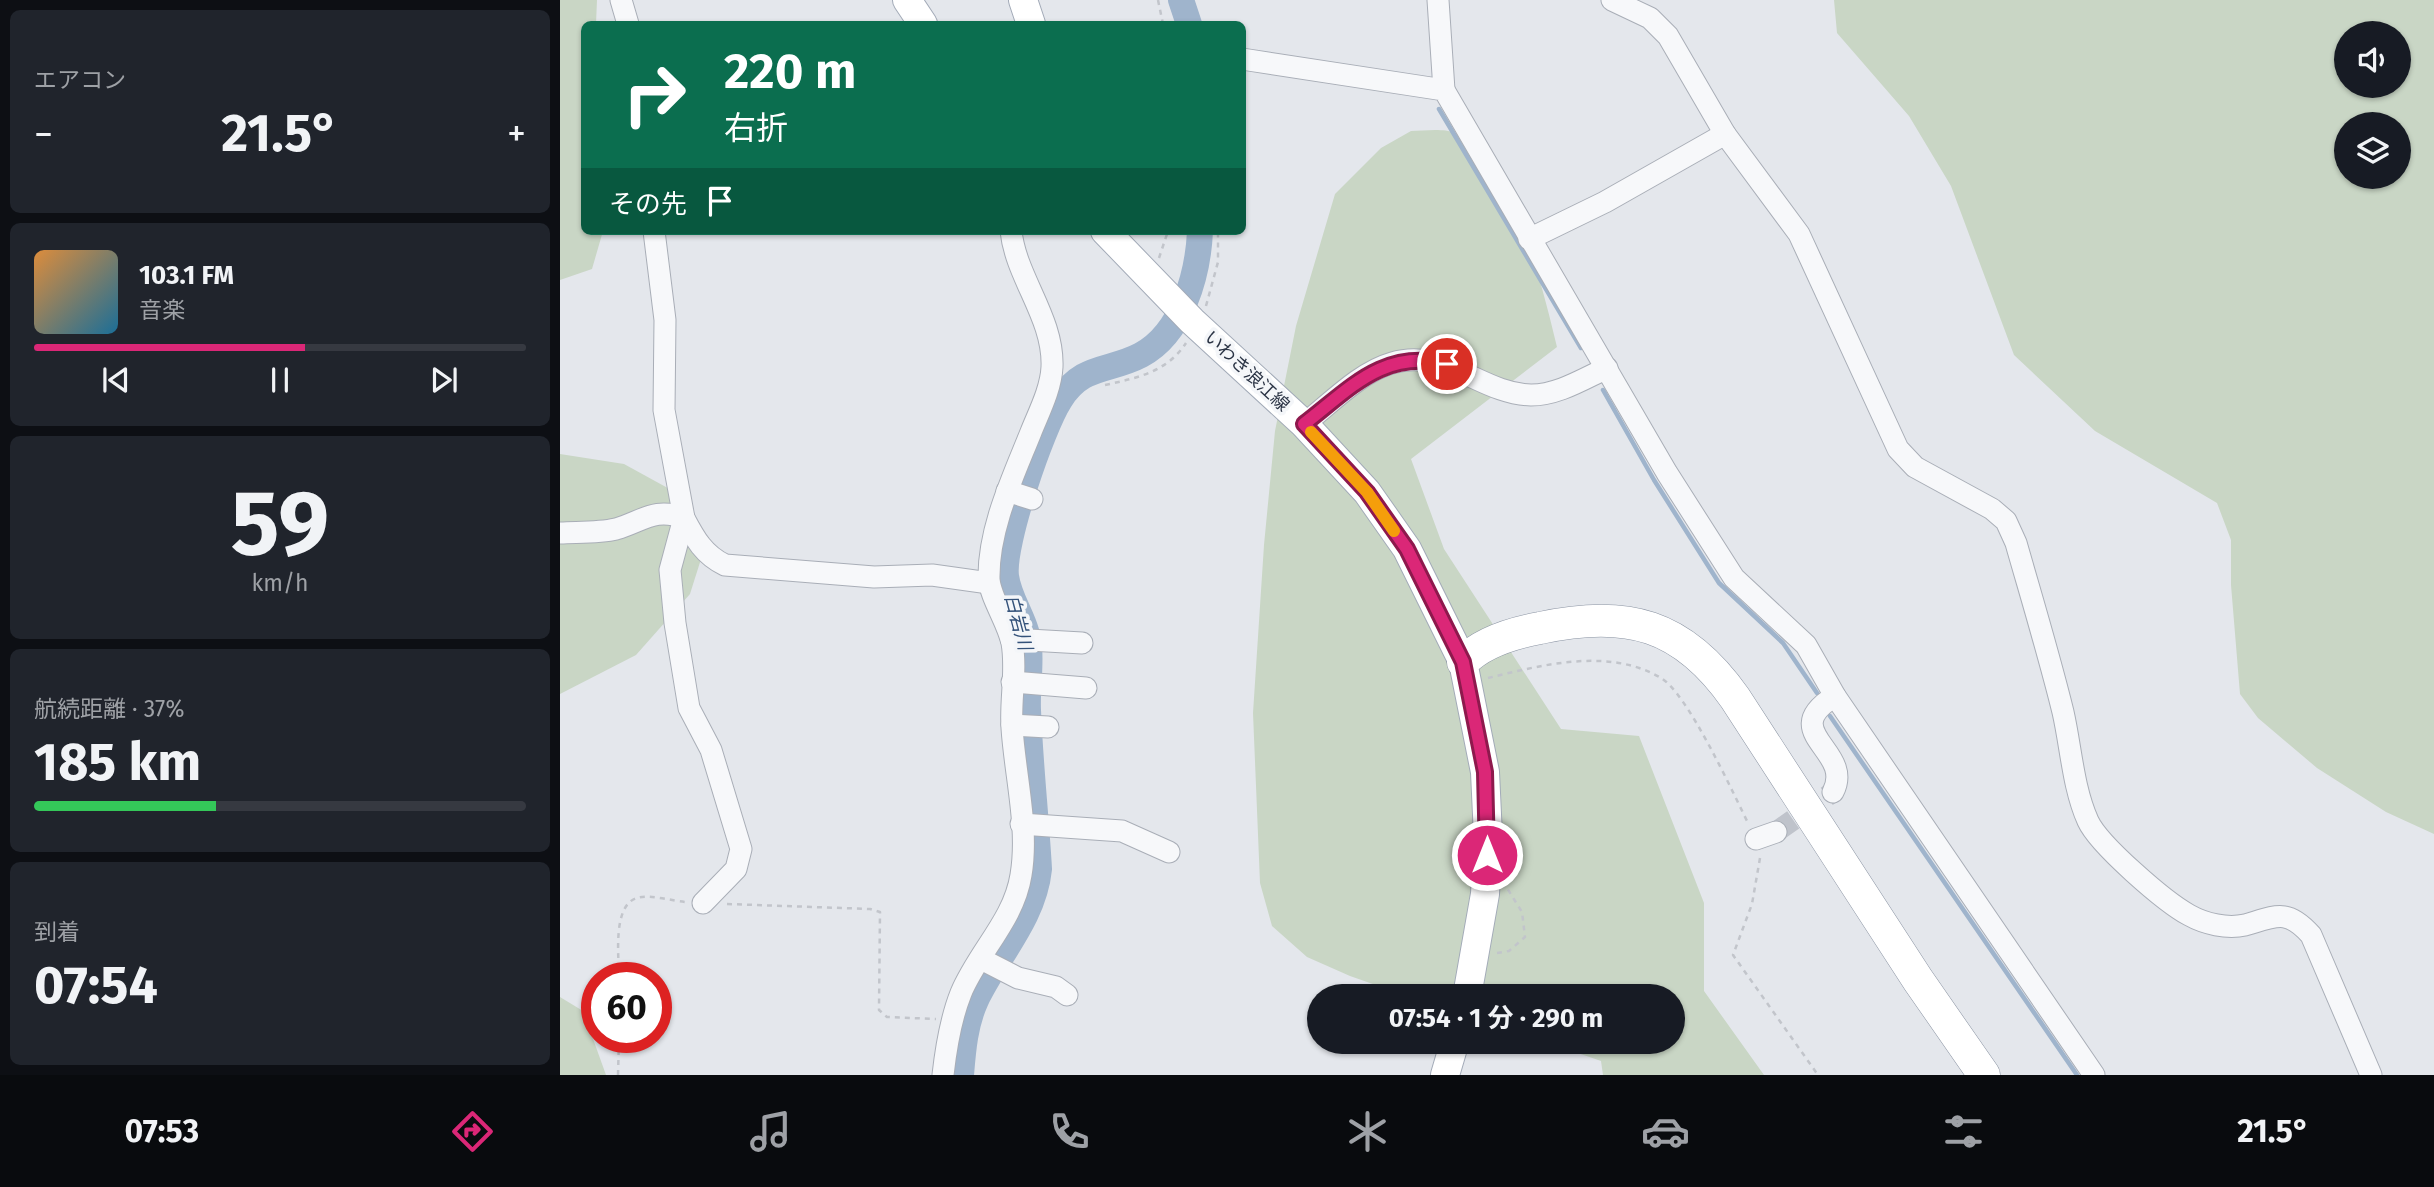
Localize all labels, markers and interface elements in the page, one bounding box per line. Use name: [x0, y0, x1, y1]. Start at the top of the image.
map controls: [2334, 21, 2411, 189]
button: sound: [2334, 21, 2411, 98]
text: 220 m: [724, 42, 856, 101]
icon: right: [609, 49, 700, 140]
text: エアコン: [34, 66, 126, 94]
text: 21.5°: [221, 102, 339, 165]
text: 右折: [724, 109, 788, 147]
text: −: [34, 111, 53, 157]
text: +: [507, 111, 526, 157]
button: layers: [2334, 112, 2411, 189]
icon: arrive: [701, 182, 739, 220]
text: その先: [609, 189, 687, 220]
text: 103.1 FM: [139, 260, 234, 291]
text: 音楽: [139, 296, 185, 324]
street label: いわき浪江線: [1200, 326, 1294, 416]
pin: [1417, 334, 1477, 394]
icon: arrive: [1428, 345, 1466, 383]
icon: previous: [97, 361, 135, 399]
icon: pause: [261, 361, 299, 399]
icon: next: [425, 361, 463, 399]
text: 59: [231, 469, 329, 578]
text: km/h: [252, 569, 308, 597]
water label: 白岩川: [1000, 592, 1038, 655]
text: 航続距離 · 37%: [34, 695, 185, 723]
text: 185 km: [34, 731, 201, 794]
position arrow: [1450, 818, 1524, 892]
text: 到着: [34, 918, 80, 946]
text: 07:54: [34, 954, 158, 1017]
speed limit sign: 60: [581, 962, 672, 1053]
text: 07:54 · 1 分 · 290 m: [1389, 1003, 1603, 1034]
icon: directions: [448, 1107, 497, 1156]
icon: music: [746, 1107, 795, 1156]
icon: phone: [1045, 1107, 1094, 1156]
icon: climate: [1343, 1107, 1392, 1156]
icon: car: [1641, 1107, 1690, 1156]
icon: filters: [1939, 1107, 1988, 1156]
text: 07:53: [125, 1112, 199, 1150]
text: 21.5°: [2237, 1112, 2309, 1150]

